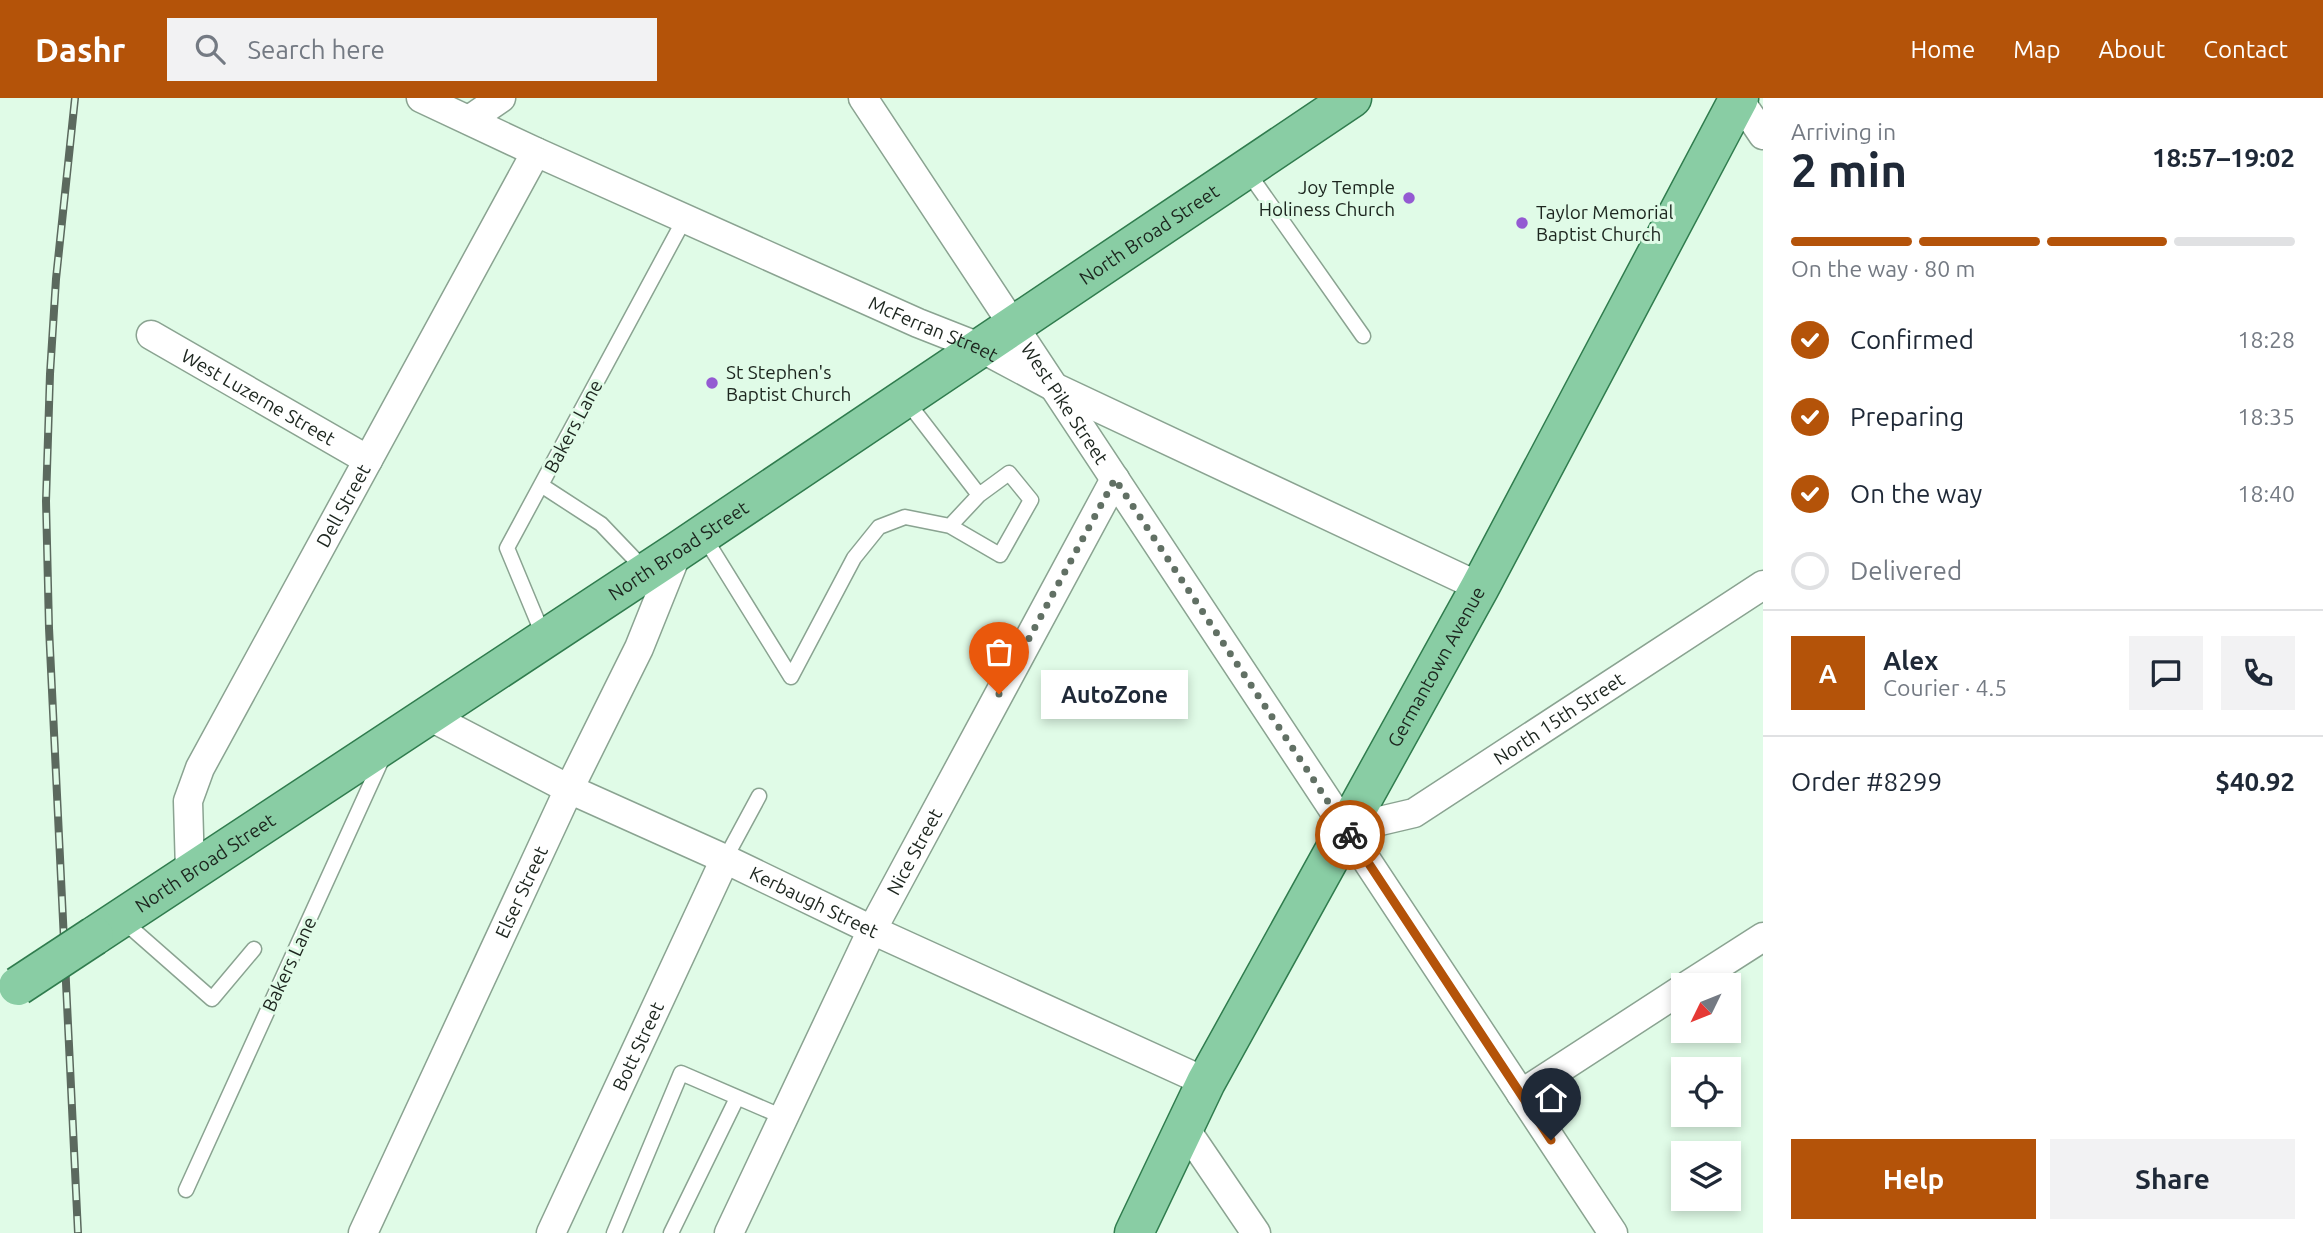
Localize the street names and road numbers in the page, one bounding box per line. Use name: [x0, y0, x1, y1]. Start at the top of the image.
street label: North Broad Street: [1075, 179, 1223, 289]
street label: McFerran Street: [865, 291, 1002, 366]
street label: West Pike Street: [1017, 338, 1113, 469]
street label: West Luzerne Street: [178, 344, 340, 450]
street label: Bakers Lane: [539, 376, 607, 476]
street label: Dell Street: [312, 460, 375, 551]
street label: North Broad Street: [604, 496, 753, 605]
street label: Germantown Avenue: [1383, 583, 1489, 751]
street label: North 15th Street: [1489, 667, 1629, 769]
street label: Nice Street: [882, 804, 947, 899]
street label: North Broad Street: [131, 808, 280, 917]
street label: Elser Street: [490, 842, 552, 941]
street label: Kerbaugh Street: [746, 862, 882, 943]
street label: Bakers Lane: [257, 913, 321, 1015]
street label: Bott Street: [608, 998, 668, 1094]

